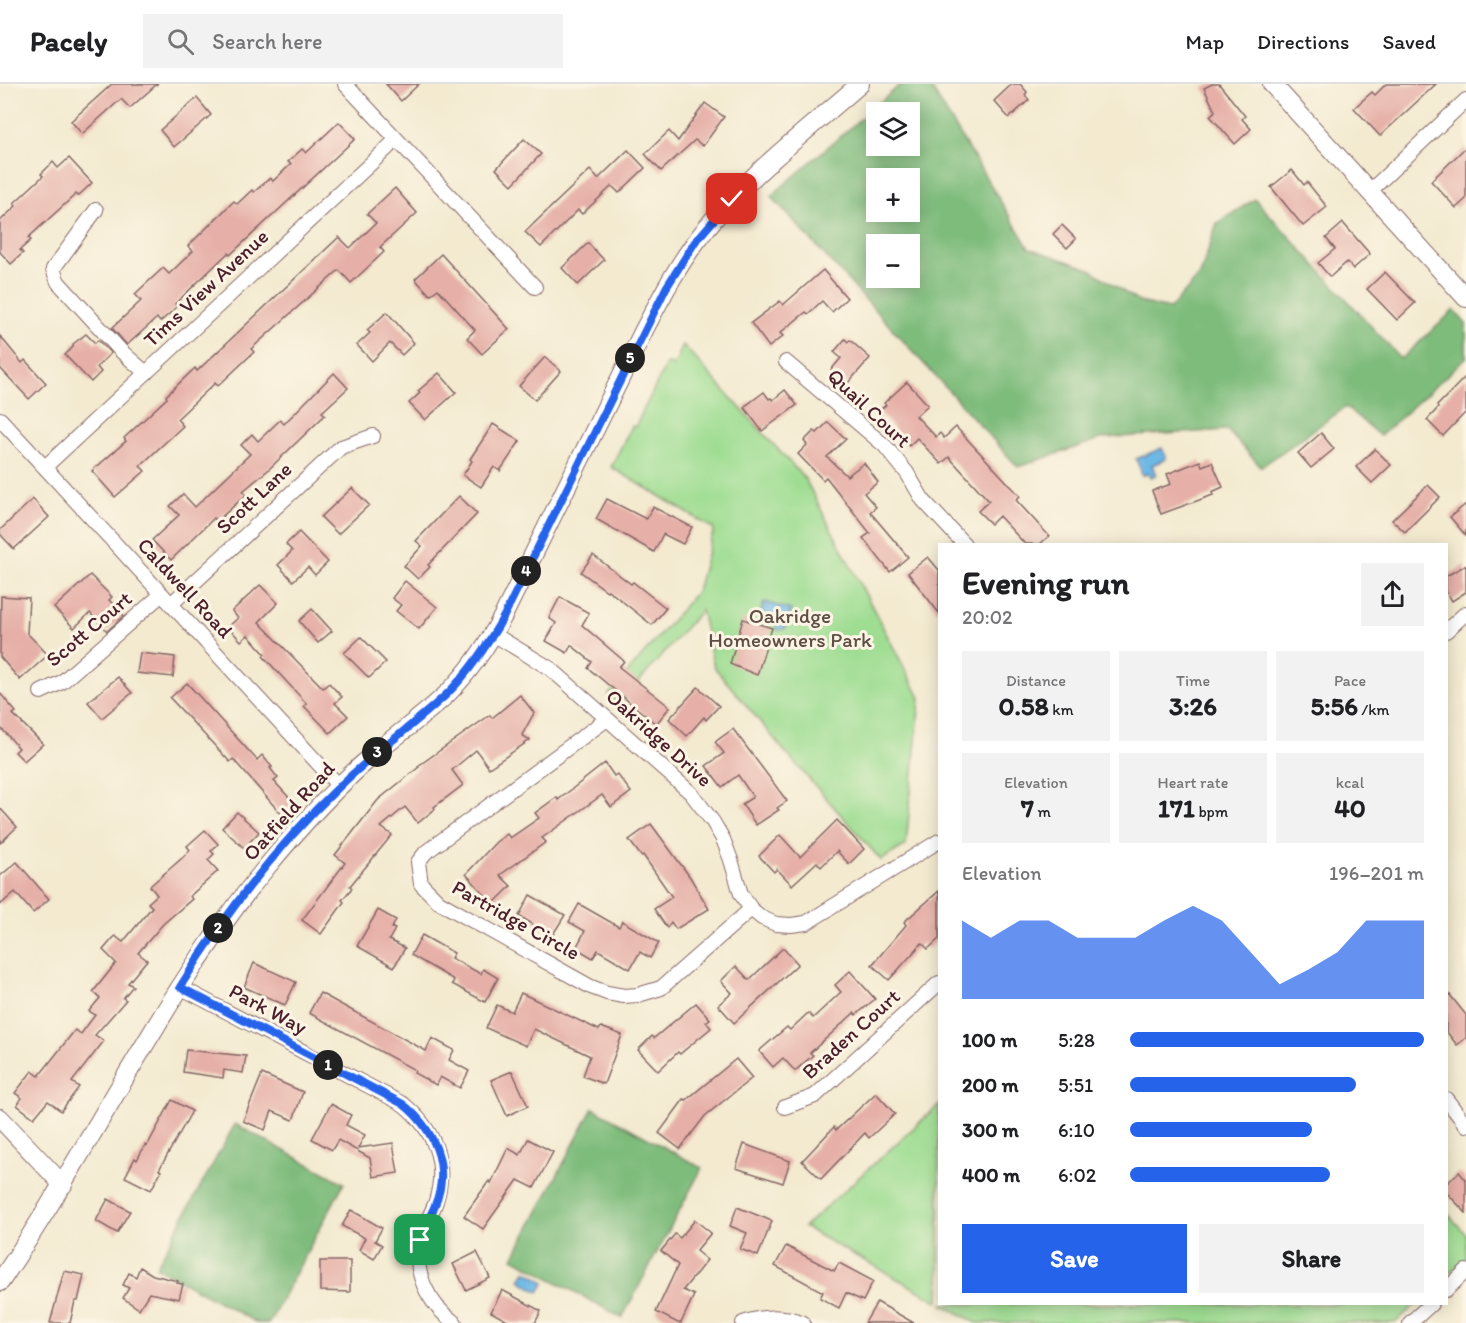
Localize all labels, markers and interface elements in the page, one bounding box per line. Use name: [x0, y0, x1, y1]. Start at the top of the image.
search box: [143, 14, 563, 68]
text: Pacely: [30, 24, 107, 58]
icon: search: [164, 25, 197, 58]
text: Search here: [212, 28, 323, 55]
text: Map: [1186, 29, 1224, 54]
text: Directions: [1257, 29, 1349, 54]
text: Saved: [1382, 29, 1436, 54]
map controls: [866, 102, 920, 288]
button: layers: [866, 102, 920, 156]
button: +: [866, 168, 920, 222]
pin: [706, 173, 757, 224]
icon: check: [715, 182, 748, 215]
street label: Tims View Avenue: [138, 223, 273, 352]
button: −: [866, 234, 920, 288]
pin: 5: [615, 343, 645, 373]
text: 5: [626, 348, 634, 367]
street label: Quail Court: [823, 363, 916, 453]
street label: Scott Lane: [211, 456, 297, 539]
street label: Caldwell Road: [132, 532, 239, 643]
pin: 4: [511, 556, 541, 586]
text: 4: [521, 561, 531, 580]
text: Evening run: [962, 563, 1129, 602]
button: share: [1361, 563, 1424, 626]
street label: Scott Court: [41, 585, 137, 672]
park label: Oakridge Homeowners Park: [708, 603, 872, 652]
text: 20:02: [962, 605, 1013, 629]
text: Distance: [1006, 671, 1066, 690]
text: Time: [1176, 671, 1210, 690]
text: Pace: [1334, 671, 1366, 690]
street label: Oakridge Drive: [601, 683, 718, 792]
text: 0.58: [998, 690, 1049, 722]
text: 3:26: [1169, 690, 1217, 722]
text: 5:56: [1311, 690, 1358, 722]
text: km: [1049, 700, 1074, 719]
text: /km: [1358, 700, 1389, 719]
pin: 3: [362, 737, 392, 767]
text: 3: [373, 742, 381, 761]
street label: Oatfield Road: [237, 756, 340, 865]
text: Elevation: [1004, 773, 1068, 792]
text: Heart rate: [1158, 773, 1228, 792]
text: kcal: [1336, 773, 1364, 792]
text: 7: [1021, 792, 1034, 824]
text: 171: [1158, 792, 1195, 824]
text: 40: [1334, 792, 1366, 824]
text: m: [1034, 802, 1051, 821]
text: bpm: [1195, 802, 1228, 821]
text: Elevation: [962, 861, 1041, 885]
text: 196–201 m: [1329, 861, 1424, 885]
street label: Partridge Circle: [448, 874, 585, 965]
pin: 2: [203, 913, 233, 943]
text: 2: [214, 918, 222, 937]
street label: Park Way: [225, 978, 311, 1039]
street label: Braden Court: [797, 983, 905, 1084]
text: 100 m: [962, 1028, 1017, 1052]
text: 5:28: [1058, 1028, 1095, 1052]
pin: 1: [313, 1050, 343, 1080]
text: 1: [324, 1055, 332, 1074]
text: 200 m: [962, 1073, 1018, 1097]
text: 5:51: [1058, 1073, 1093, 1097]
text: 300 m: [962, 1118, 1019, 1142]
text: 6:10: [1058, 1118, 1095, 1142]
text: 400 m: [962, 1163, 1020, 1187]
text: 6:02: [1058, 1163, 1096, 1187]
pin: [394, 1214, 445, 1265]
icon: arrive: [403, 1223, 436, 1256]
button: Save: [962, 1224, 1187, 1293]
button: Share: [1199, 1224, 1424, 1293]

